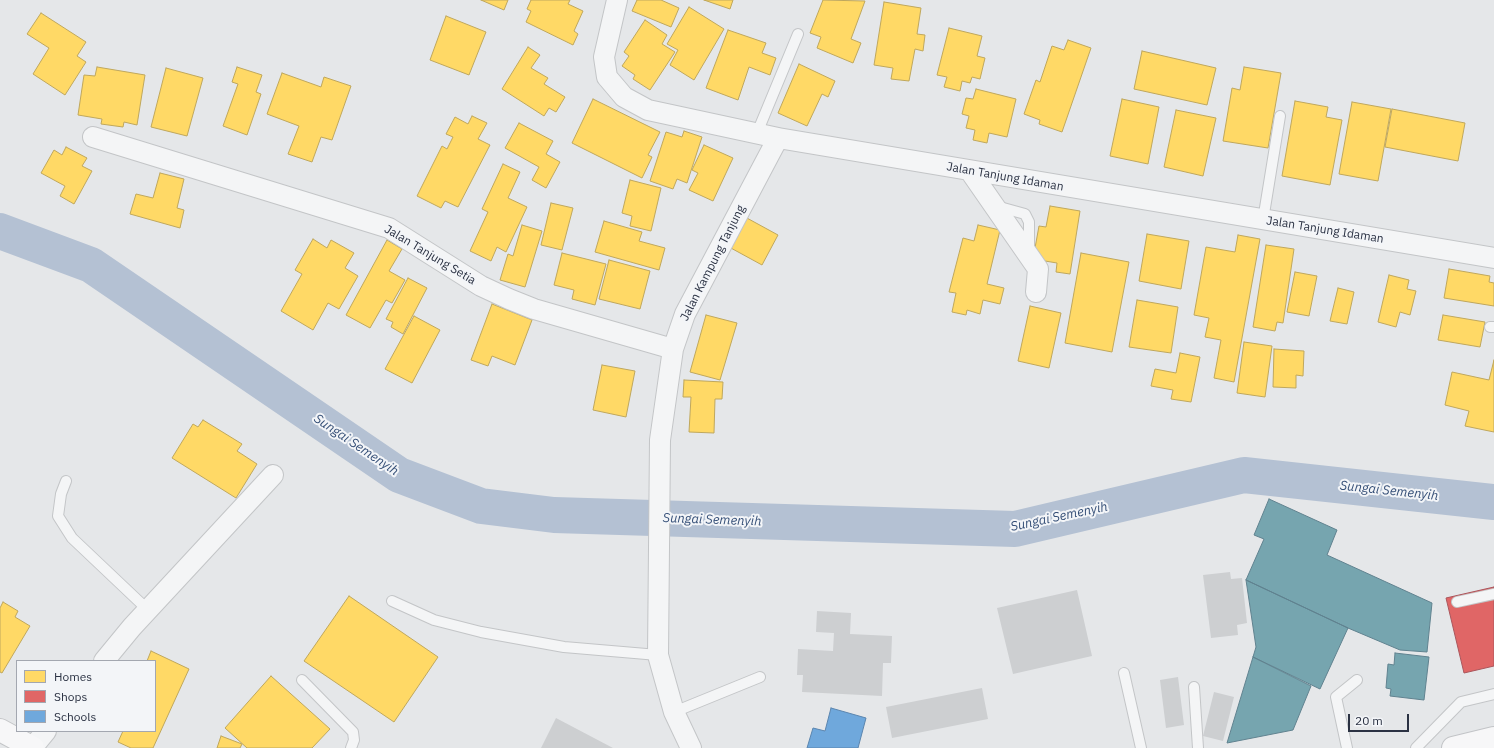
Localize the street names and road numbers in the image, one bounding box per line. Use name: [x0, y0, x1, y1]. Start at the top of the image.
street label: Jalan Tanjung Idaman: [945, 160, 1065, 194]
street label: Jalan Kampung Tanjung: [677, 203, 749, 323]
street label: Jalan Tanjung Idaman: [1265, 214, 1385, 246]
street label: Jalan Tanjung Setia: [382, 222, 478, 288]

